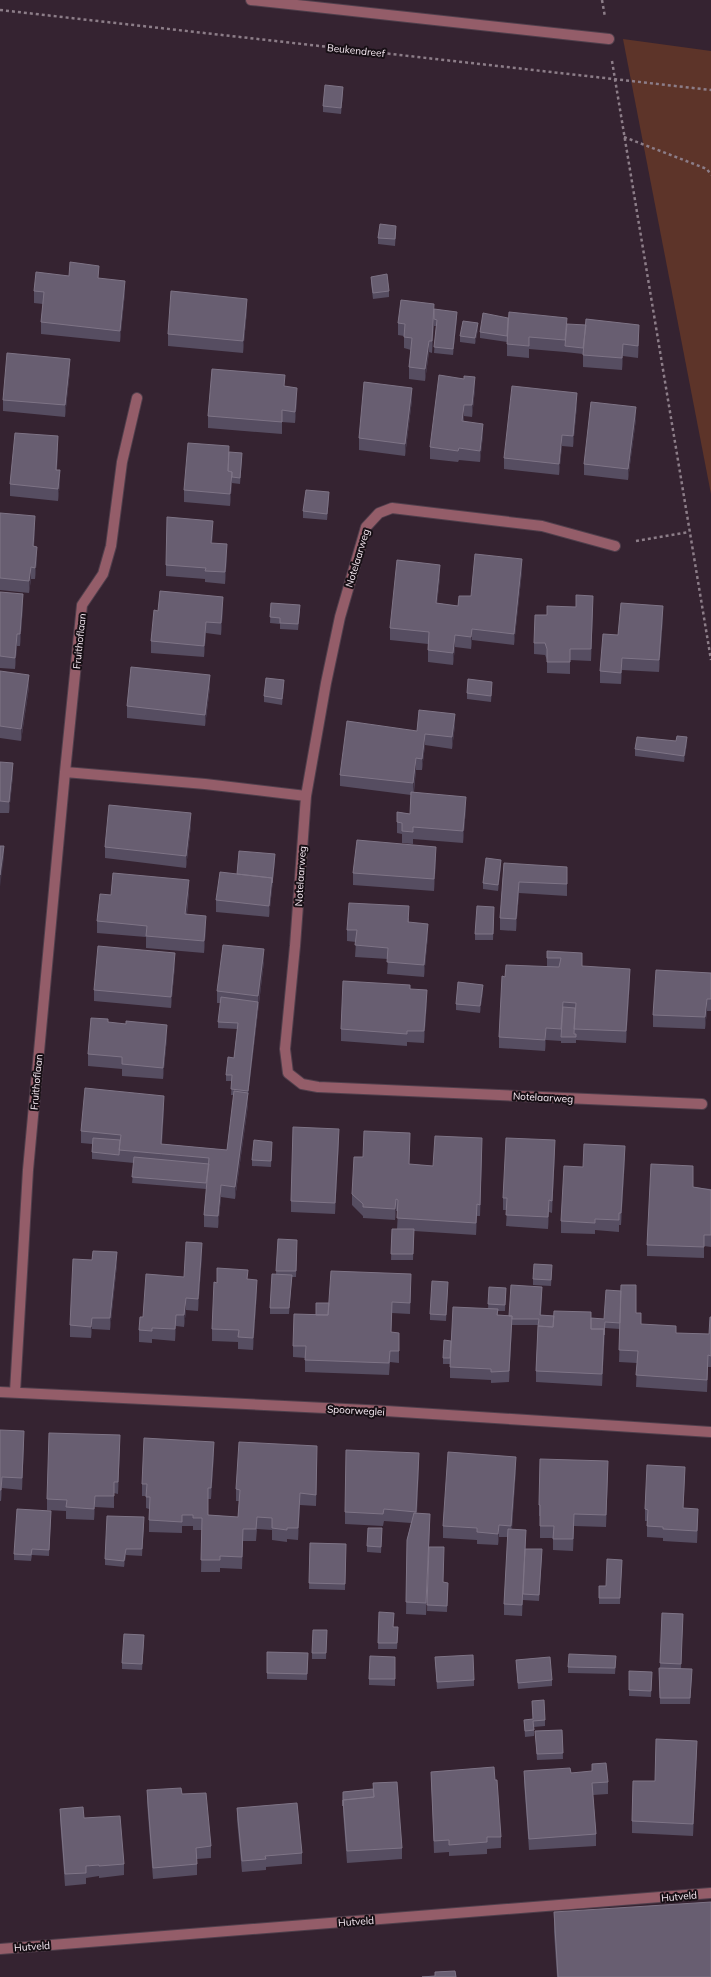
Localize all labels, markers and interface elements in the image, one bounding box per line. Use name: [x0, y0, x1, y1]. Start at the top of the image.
street label: Beukendreef: [326, 41, 386, 60]
street label: Notelaarweg: [342, 527, 373, 589]
street label: Fruithoflaan: [70, 612, 89, 670]
street label: Notelaarweg: [292, 845, 309, 907]
street label: Fruithoflaan: [28, 1053, 45, 1110]
street label: Notelaarweg: [512, 1089, 573, 1106]
street label: Spoorweglei: [327, 1402, 385, 1419]
street label: Hutveld: [661, 1888, 698, 1905]
street label: Hutveld: [338, 1914, 374, 1929]
street label: Hutveld: [14, 1939, 50, 1954]

